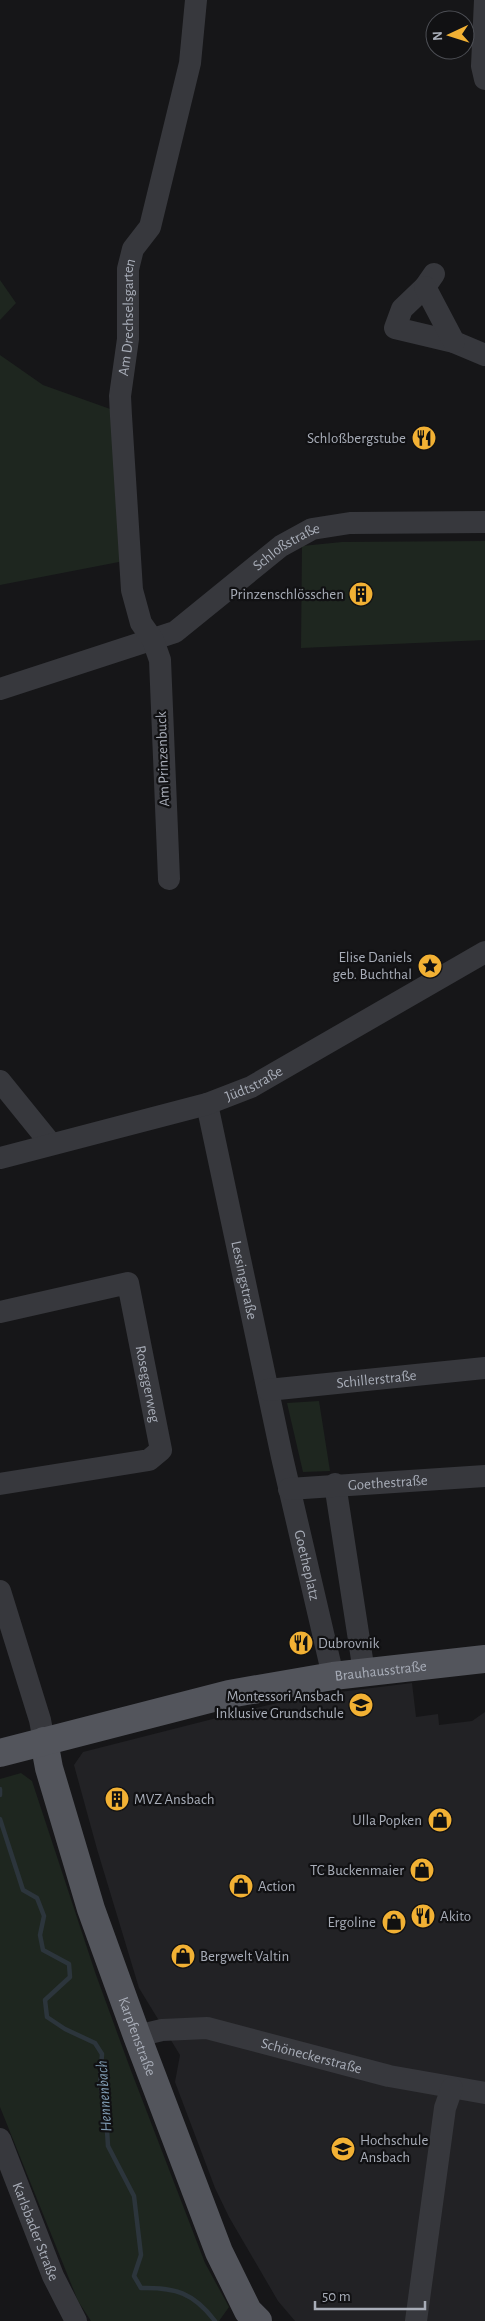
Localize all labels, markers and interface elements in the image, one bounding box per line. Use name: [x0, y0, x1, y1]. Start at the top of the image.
north arrow: [425, 10, 475, 60]
text: N: [431, 30, 445, 41]
street label: Am Drechselsgarten: [115, 257, 138, 377]
restaurant icon: Schloßbergstube: [411, 425, 437, 451]
place label: Schloßbergstube: [307, 431, 406, 446]
street label: Schloßstraße: [250, 520, 321, 573]
building icon: Prinzenschlösschen: [348, 581, 374, 607]
place label: Prinzenschlösschen: [230, 587, 344, 602]
street label: Am Prinzenbuck: [154, 711, 172, 807]
place label: Elise Daniels geb. Buchthal: [332, 950, 412, 982]
place icon: Elise Daniels geb. Buchthal: [417, 953, 443, 979]
street label: Jüdtstraße: [223, 1063, 285, 1104]
street label: Lessingstraße: [229, 1239, 260, 1321]
street label: Roseggerweg: [133, 1344, 163, 1424]
street label: Schillerstraße: [336, 1367, 417, 1391]
street label: Goethestraße: [347, 1472, 428, 1493]
street label: Goetheplatz: [292, 1529, 323, 1602]
restaurant icon: Dubrovnik: [288, 1630, 314, 1656]
place label: Dubrovnik: [318, 1636, 380, 1651]
street label: Brauhausstraße: [334, 1658, 428, 1683]
place label: Montessori Ansbach Inklusive Grundschule: [216, 1689, 344, 1721]
school or university icon: Montessori Ansbach Inklusive Grundschule: [348, 1692, 374, 1718]
building icon: MVZ Ansbach: [104, 1786, 130, 1812]
place label: MVZ Ansbach: [134, 1792, 215, 1807]
shop icon: Ulla Popken: [427, 1807, 453, 1833]
place label: Ulla Popken: [352, 1813, 422, 1828]
shop icon: TC Buckenmaier: [409, 1857, 435, 1883]
place label: TC Buckenmaier: [310, 1863, 404, 1878]
shop icon: Action: [228, 1873, 254, 1899]
place label: Action: [258, 1879, 296, 1894]
restaurant icon: Akito: [410, 1903, 436, 1929]
shop icon: Ergoline: [381, 1909, 407, 1935]
place label: Akito: [440, 1909, 471, 1924]
place label: Ergoline: [327, 1915, 376, 1930]
shop icon: Bergwelt Valtin: [170, 1943, 196, 1969]
place label: Bergwelt Valtin: [200, 1949, 289, 1964]
street label: Karpfenstraße: [116, 1995, 159, 2078]
street label: Schöneckerstraße: [260, 2035, 364, 2076]
water label: Hennenbach: [94, 2060, 114, 2132]
place label: Hochschule Ansbach: [360, 2133, 428, 2165]
school or university icon: Hochschule Ansbach: [330, 2136, 356, 2162]
street label: Karlsbader Straße: [10, 2180, 62, 2283]
scale bar: [315, 2278, 425, 2310]
text: 50 m: [322, 2289, 351, 2304]

